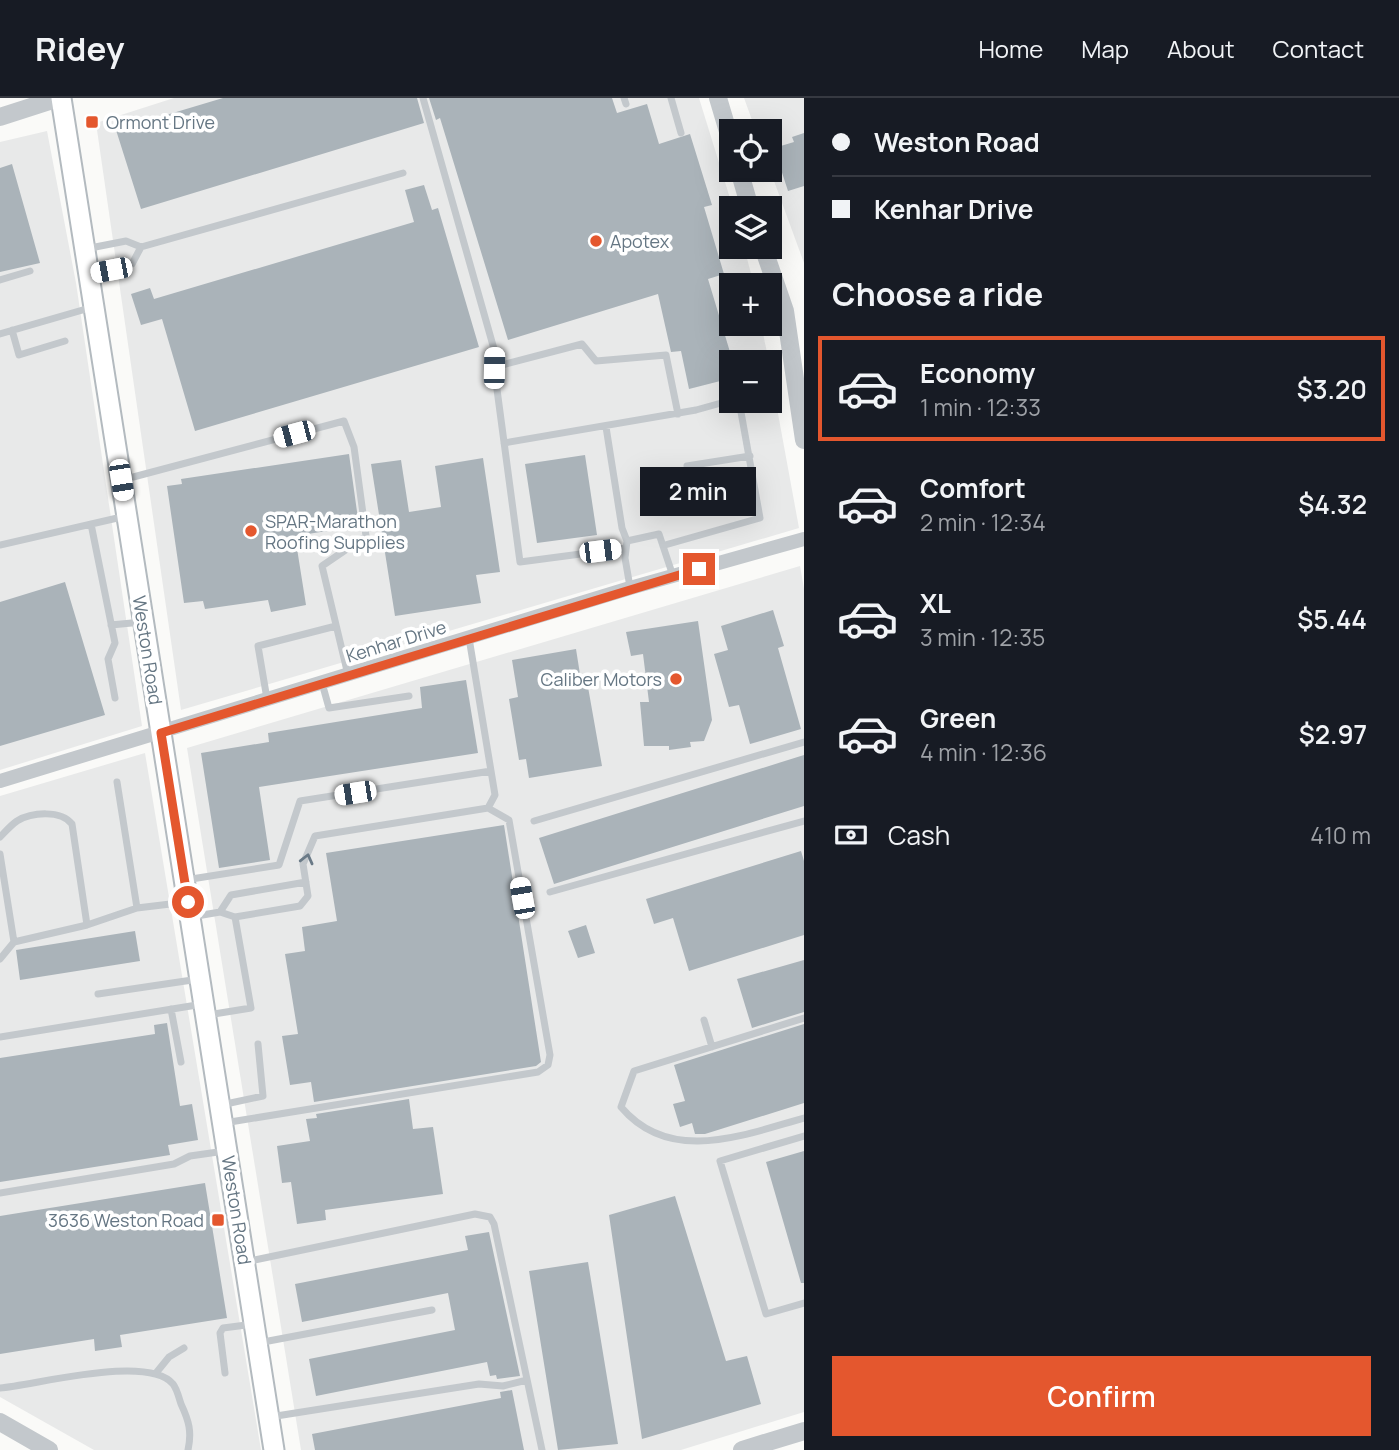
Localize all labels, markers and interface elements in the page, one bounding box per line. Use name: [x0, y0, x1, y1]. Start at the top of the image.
text: Ridey: [35, 26, 124, 71]
text: Home: [978, 32, 1043, 65]
text: Map: [1081, 32, 1129, 65]
text: About: [1167, 32, 1235, 65]
text: Contact: [1273, 32, 1364, 65]
place label: Ormont Drive: [106, 110, 215, 134]
marker: Ormont Drive: [84, 114, 100, 130]
map controls: [719, 119, 782, 413]
button: locate: [719, 119, 782, 182]
text: Weston Road: [874, 124, 1040, 160]
text: Kenhar Drive: [874, 191, 1034, 227]
button: layers: [719, 196, 782, 259]
place label: Apotex: [610, 229, 670, 253]
marker: Apotex: [588, 233, 604, 249]
car: [89, 256, 134, 284]
text: Choose a ride: [832, 272, 1043, 316]
button: +: [719, 273, 782, 336]
car: [484, 347, 505, 389]
button: −: [719, 350, 782, 413]
text: Economy: [920, 355, 1035, 391]
icon: car: [836, 357, 899, 420]
text: $3.20: [1297, 371, 1367, 407]
text: 1 min · 12:33: [920, 391, 1041, 423]
car: [271, 418, 318, 450]
car: [108, 458, 135, 502]
callout: 2 min: [641, 468, 757, 517]
text: Comfort: [920, 470, 1026, 506]
icon: car: [836, 472, 899, 535]
text: 2 min: [669, 475, 727, 507]
text: $4.32: [1298, 486, 1367, 522]
text: 2 min · 12:34: [920, 506, 1046, 538]
place label: SPAR-Marathon Roofing Supplies: [265, 509, 405, 554]
marker: SPAR-Marathon Roofing Supplies: [243, 523, 259, 539]
car: [578, 538, 623, 564]
route end: [683, 553, 715, 585]
text: XL: [920, 585, 951, 621]
icon: car: [836, 587, 899, 650]
street label: Weston Road: [128, 594, 168, 706]
text: $5.44: [1297, 601, 1367, 637]
street label: Kenhar Drive: [343, 614, 449, 668]
text: 3 min · 12:35: [920, 621, 1045, 653]
place label: Caliber Motors: [541, 667, 662, 691]
marker: Caliber Motors: [668, 671, 684, 687]
text: Green: [920, 700, 996, 736]
icon: car: [836, 702, 899, 765]
text: $2.97: [1299, 716, 1367, 752]
text: 4 min · 12:36: [920, 736, 1047, 768]
car: [333, 779, 378, 807]
icon: cash: [832, 816, 870, 854]
text: Cash: [888, 817, 950, 853]
text: 410 m: [1310, 819, 1371, 851]
one-way arrow: [299, 854, 313, 866]
car: [509, 875, 536, 921]
route start: [172, 886, 204, 918]
street label: Weston Road: [217, 1154, 257, 1266]
place label: 3636 Weston Road: [48, 1208, 204, 1232]
marker: 3636 Weston Road: [210, 1212, 226, 1228]
button: Confirm: [832, 1356, 1371, 1436]

